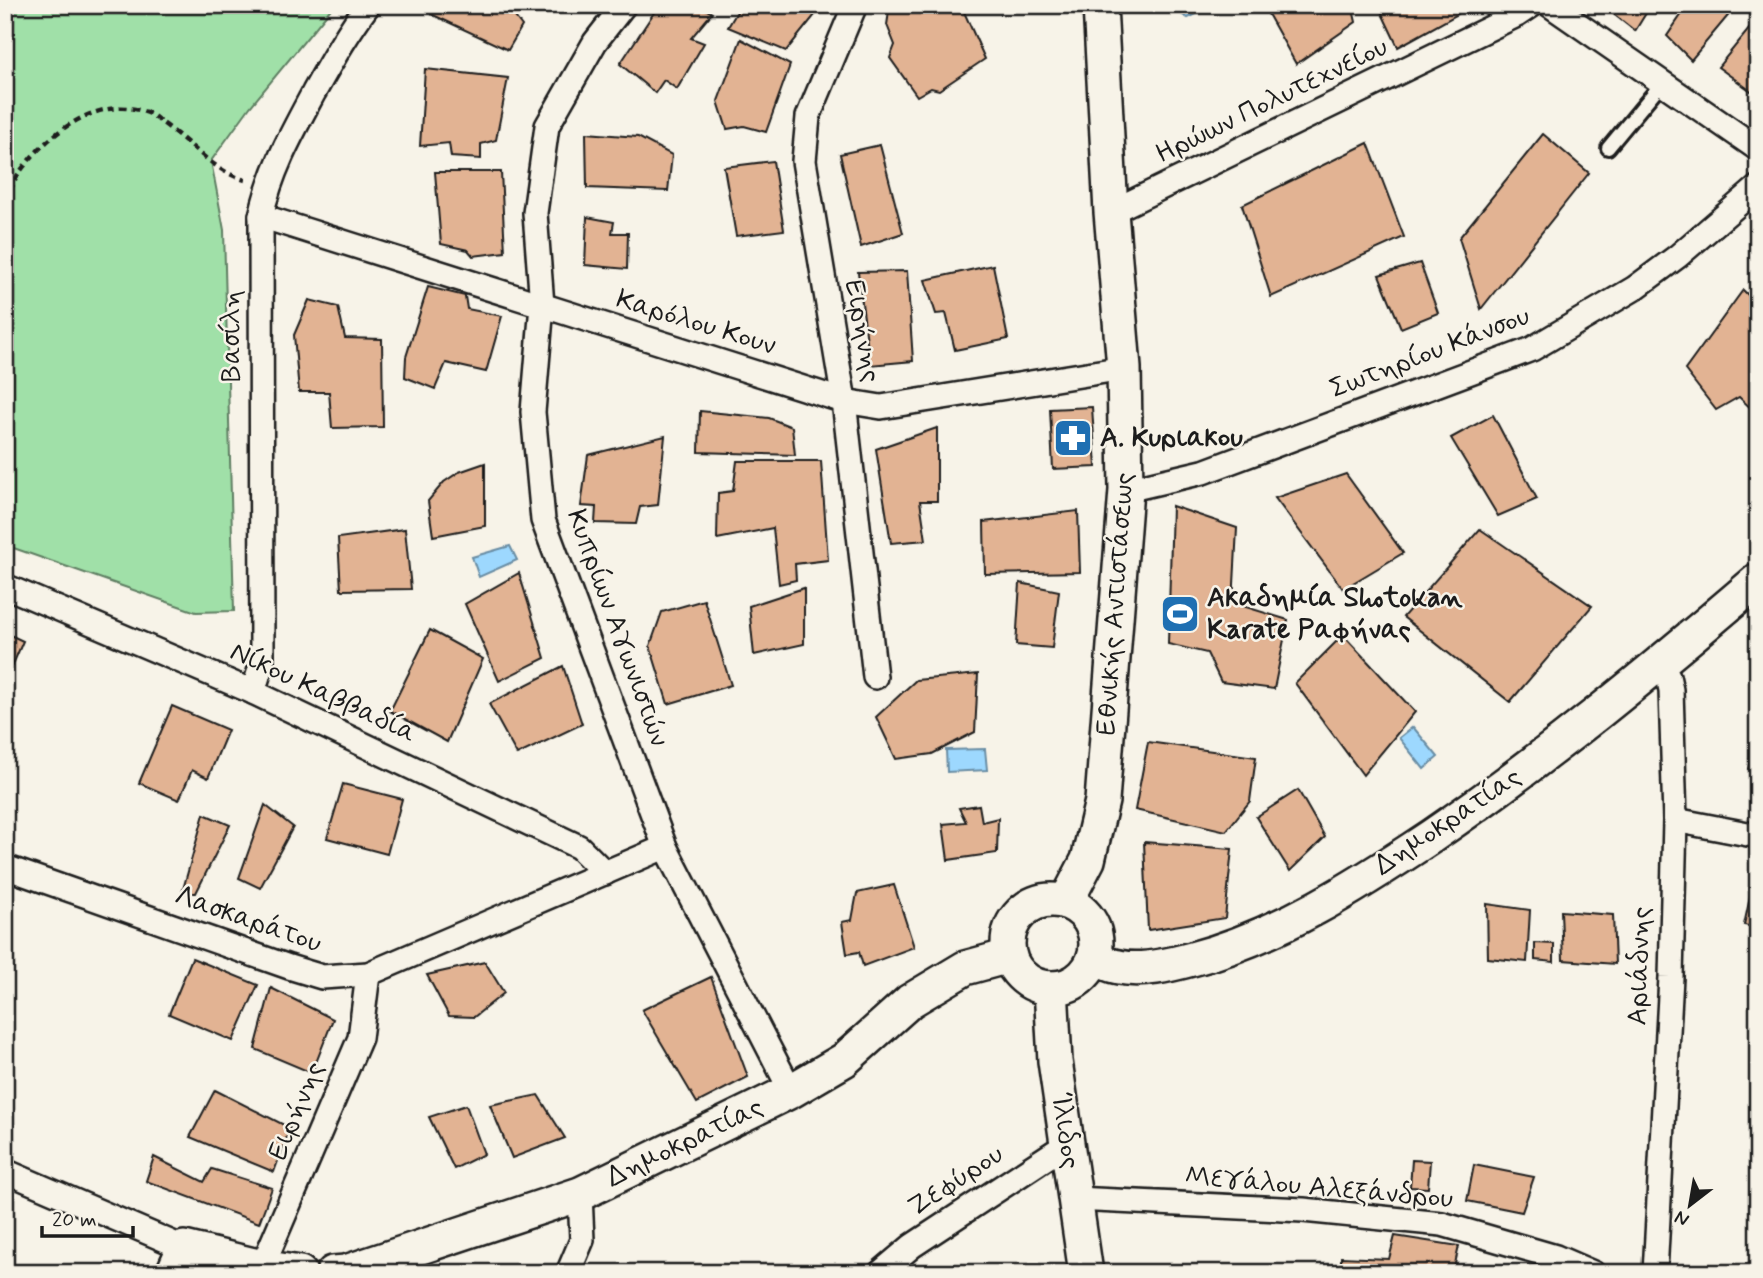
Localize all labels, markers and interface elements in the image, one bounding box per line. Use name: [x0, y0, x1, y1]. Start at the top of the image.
street label: Ηρώων Πολυτεχνείου: [1150, 29, 1394, 173]
street label: Ειρήνης: [835, 277, 889, 385]
street label: Καρόλου Κουν: [612, 281, 780, 365]
street label: Βασίλη: [214, 290, 251, 382]
street label: Σωτηρίου Κάνσου: [1325, 298, 1535, 408]
pharmacy icon: Α. Κυριακου: [1052, 417, 1094, 459]
place label: Α. Κυριακου: [1100, 420, 1243, 457]
street label: Εθνικής Αντιστάσεως: [1088, 471, 1144, 737]
street label: Κυπρίων Αγωνιστών: [557, 504, 677, 752]
place label: Ακαδημία Shotokan Karate Ραφήνας: [1207, 580, 1463, 649]
sports icon: Ακαδημία Shotokan Karate Ραφήνας: [1159, 593, 1201, 635]
street label: Νίκου Καββαδία: [224, 634, 422, 752]
street label: Δημοκρατίας: [1367, 759, 1529, 885]
street label: Λασκαράτου: [170, 878, 326, 962]
street label: Αριάδνης: [1619, 906, 1661, 1026]
street label: Ειρήνης: [260, 1056, 334, 1166]
street label: Δημοκρατίας: [600, 1089, 770, 1197]
street label: Ίλιδος: [1041, 1090, 1089, 1172]
street label: Ζεφύρου: [901, 1136, 1011, 1226]
street label: Μεγάλου Αλεξάνδρου: [1183, 1158, 1455, 1218]
north arrow: [1654, 1170, 1724, 1240]
scale bar: [42, 1194, 133, 1238]
text: N: [1670, 1204, 1694, 1232]
text: 20 m: [52, 1206, 97, 1234]

